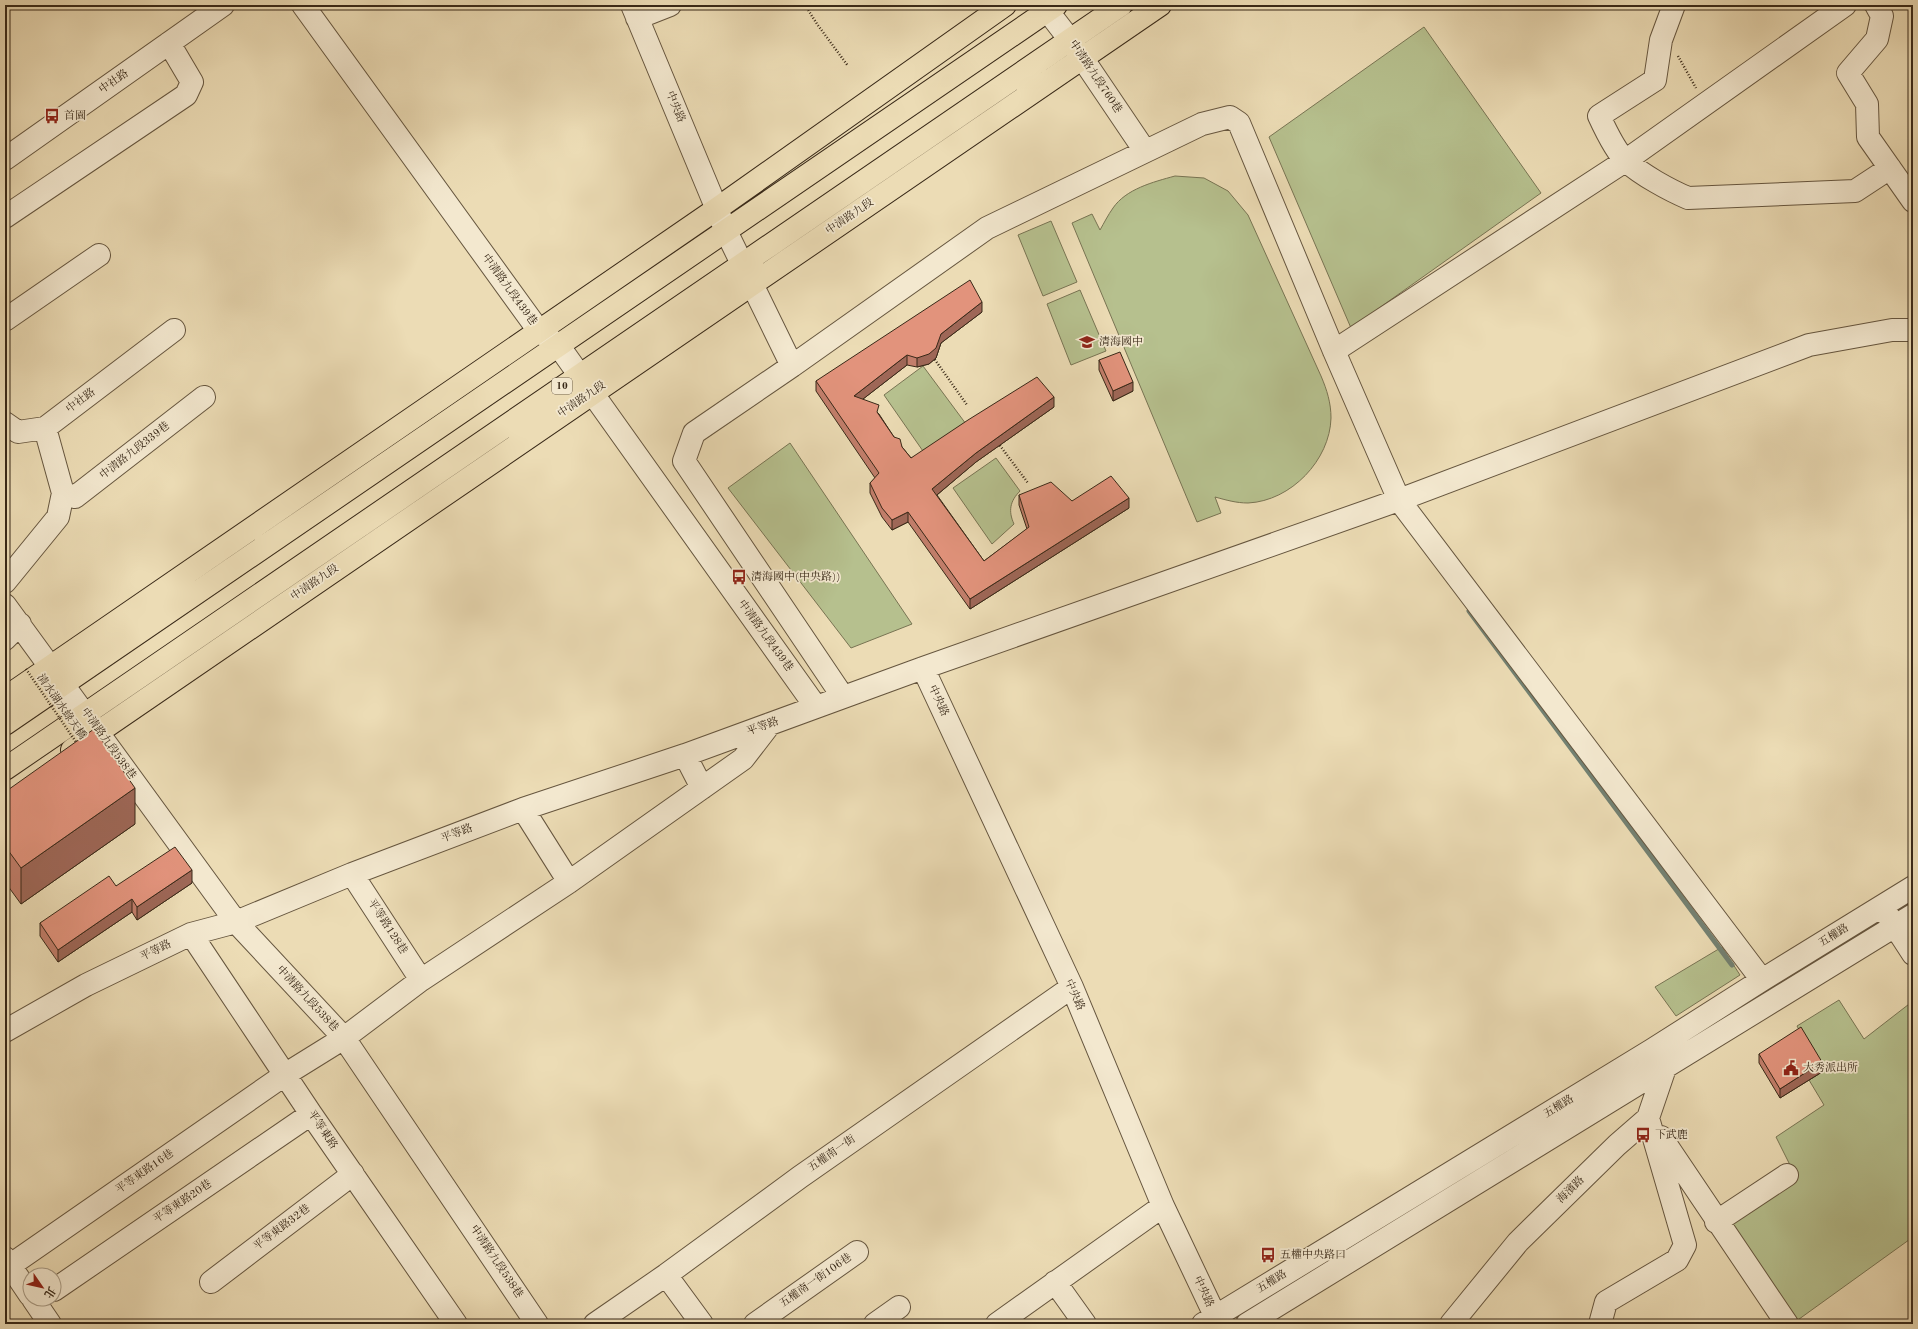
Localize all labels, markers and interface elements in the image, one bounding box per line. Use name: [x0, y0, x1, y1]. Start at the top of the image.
street label: 中清路九段760巷: [1067, 38, 1125, 115]
street label: 中社路: [96, 66, 131, 96]
street label: 中央路: [663, 89, 688, 124]
bus stop icon: 首園: [43, 107, 61, 125]
place label: 首園: [64, 109, 86, 122]
street label: 中清路九段: [823, 195, 876, 237]
street label: 中清路九段439巷: [480, 251, 540, 328]
school or university icon: 清海國中: [1078, 333, 1096, 351]
place label: 清海國中: [1099, 335, 1143, 348]
road number: 10: [552, 378, 572, 394]
street label: 中清路九段: [555, 378, 608, 420]
street label: 中社路: [63, 385, 97, 415]
street label: 中清路九段339巷: [97, 419, 172, 482]
street label: 中清路九段: [288, 561, 341, 603]
bus stop icon: 清海國中(中央路)): [730, 568, 748, 586]
place label: 清海國中(中央路)): [751, 570, 840, 583]
street label: 中清路九段439巷: [736, 597, 796, 674]
street label: 清水湖水綠天橋: [34, 671, 89, 742]
street label: 中央路: [926, 683, 952, 718]
street label: 中清路九段538巷: [79, 705, 139, 782]
street label: 平等路: [745, 714, 780, 738]
street label: 平等路: [439, 821, 474, 845]
street label: 平等路128巷: [365, 896, 410, 956]
street label: 五權路: [1816, 921, 1851, 949]
street label: 平等路: [138, 937, 173, 963]
street label: 中清路九段538巷: [274, 963, 342, 1034]
street label: 中央路: [1062, 977, 1088, 1012]
public building icon: 大秀派出所: [1782, 1059, 1800, 1077]
place label: 大秀派出所: [1803, 1061, 1858, 1074]
street label: 五權路: [1541, 1092, 1576, 1120]
street label: 平等東路: [305, 1108, 341, 1151]
bus stop icon: 下武鹿: [1634, 1126, 1652, 1144]
place label: 下武鹿: [1655, 1128, 1688, 1141]
street label: 五權南一街: [805, 1132, 858, 1174]
street label: 平等東路16巷: [113, 1146, 176, 1196]
street label: 海濱路: [1554, 1173, 1587, 1206]
street label: 平等東路20巷: [151, 1177, 214, 1226]
street label: 平等東路32巷: [250, 1202, 312, 1253]
street label: 中清路九段538巷: [468, 1223, 526, 1300]
bus stop icon: 五權中央路口: [1259, 1246, 1277, 1264]
place label: 五權中央路口: [1280, 1248, 1346, 1261]
street label: 五權南一街106巷: [777, 1250, 854, 1310]
north arrow: [22, 1267, 62, 1307]
street label: 五權路: [1254, 1267, 1289, 1295]
street label: 中央路: [1191, 1274, 1217, 1309]
text: 北: [41, 1284, 58, 1301]

